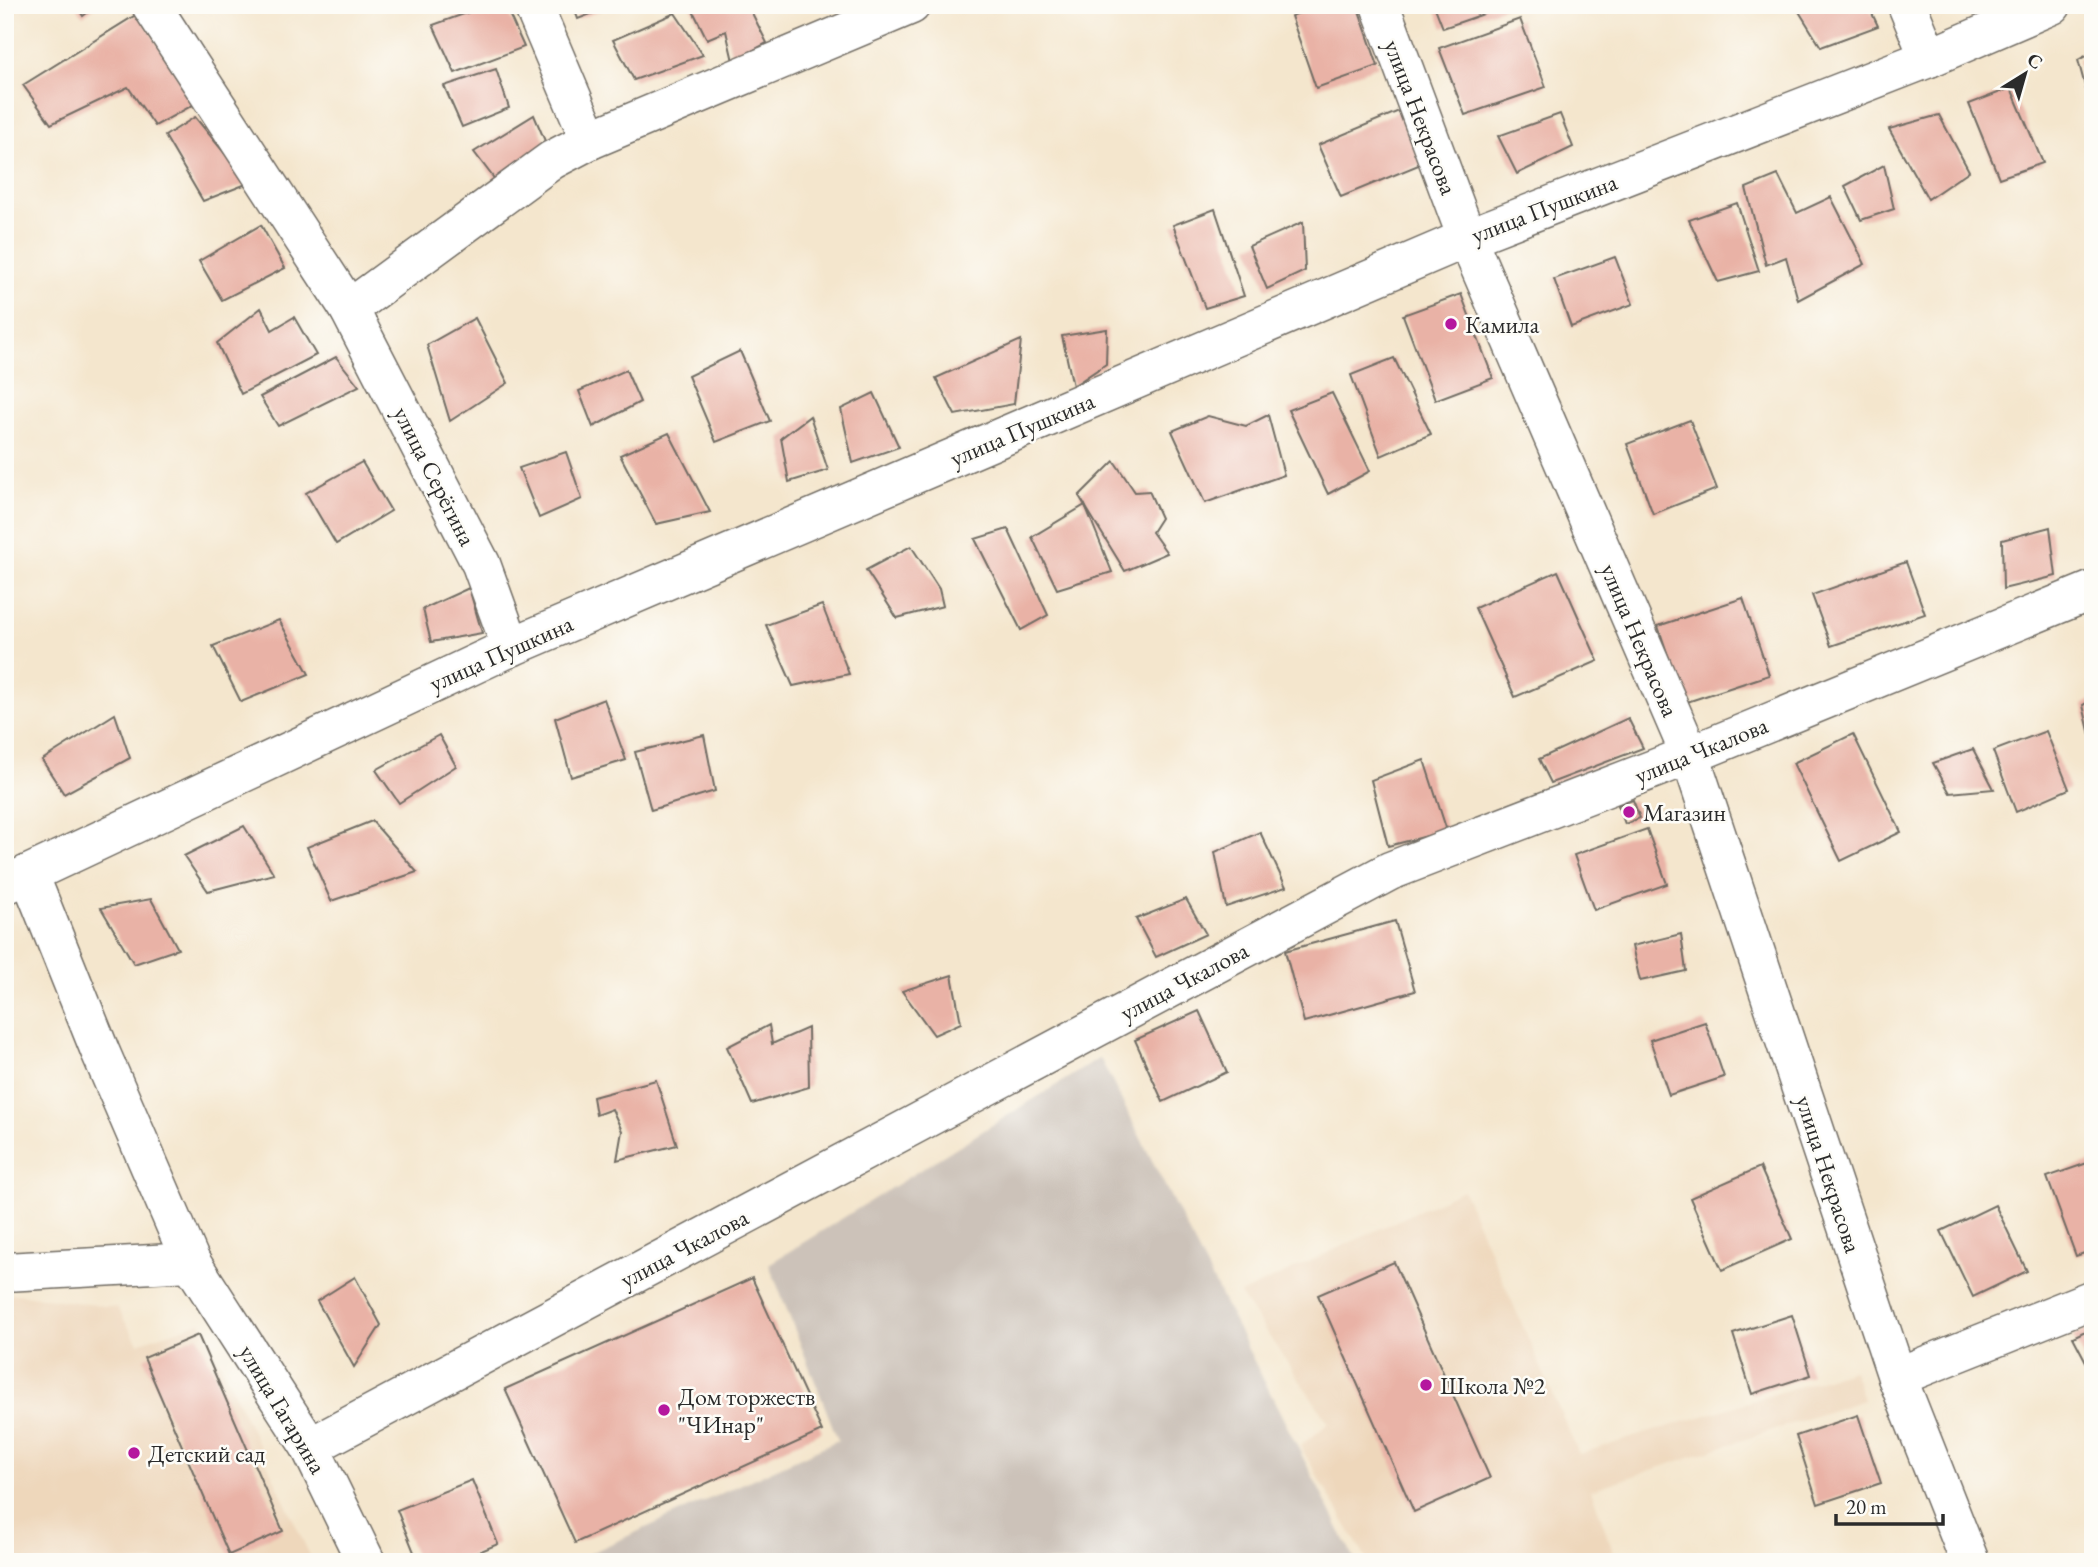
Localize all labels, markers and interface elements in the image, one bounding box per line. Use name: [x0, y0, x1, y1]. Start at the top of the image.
street label: улица Некрасова: [1377, 35, 1465, 199]
north arrow: [1990, 38, 2060, 108]
text: С: [2022, 47, 2048, 75]
street label: улица Пушкина: [1467, 166, 1622, 250]
place label: Камила: [1465, 309, 1540, 340]
marker: Камила: [1443, 316, 1459, 332]
street label: улица Пушкина: [945, 384, 1099, 473]
street label: улица Серёгина: [387, 401, 484, 551]
street label: улица Некрасова: [1594, 559, 1686, 722]
street label: улица Пушкина: [424, 607, 578, 698]
street label: улица Чкалова: [1630, 709, 1773, 791]
place label: Магазин: [1643, 797, 1726, 828]
marker: Магазин: [1621, 804, 1637, 820]
street label: улица Чкалова: [1114, 934, 1254, 1028]
street label: улица Некрасова: [1789, 1091, 1869, 1257]
street label: улица Чкалова: [614, 1201, 754, 1295]
street label: улица Гагарина: [232, 1339, 334, 1480]
place label: Школа №2: [1440, 1370, 1546, 1401]
marker: Школа №2: [1418, 1377, 1434, 1393]
place label: Дом торжеств "ЧИнар": [678, 1381, 815, 1440]
marker: Дом торжеств "ЧИнар": [656, 1402, 672, 1418]
place label: Детский сад: [148, 1438, 265, 1469]
marker: Детский сад: [126, 1445, 142, 1461]
scale bar: [1836, 1483, 1942, 1527]
text: 20 m: [1846, 1493, 1887, 1520]

